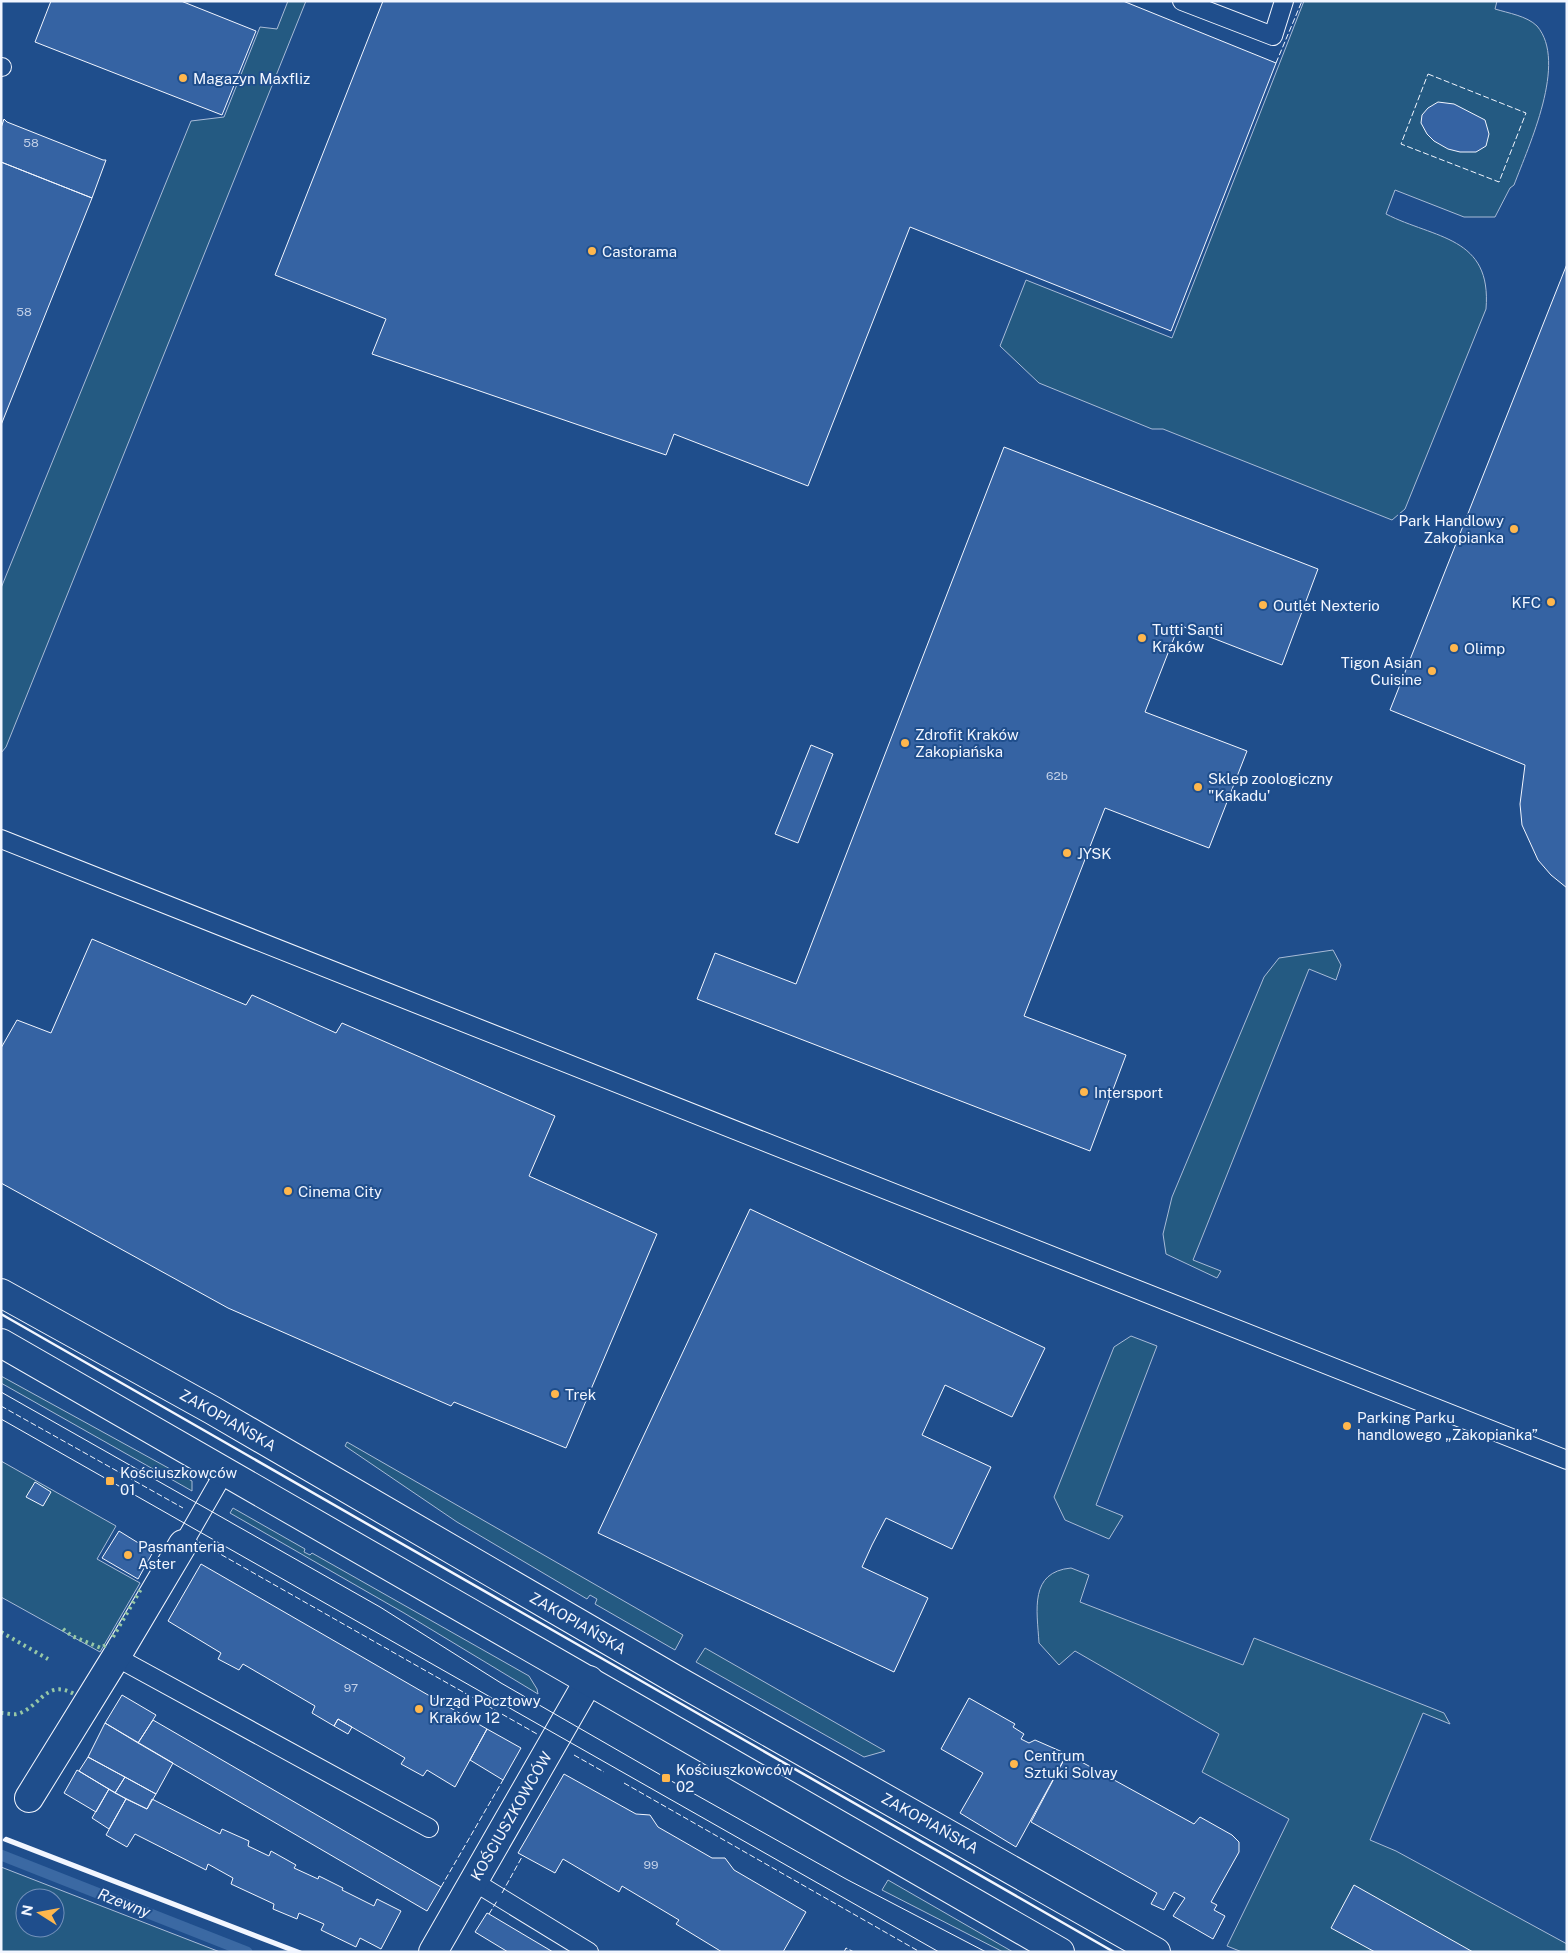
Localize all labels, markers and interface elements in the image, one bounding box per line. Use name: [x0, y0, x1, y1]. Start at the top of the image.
place label: Magazyn Maxfliz: [193, 70, 310, 87]
marker: Magazyn Maxfliz: [177, 72, 189, 84]
house number: 58: [23, 136, 39, 150]
place label: Castorama: [602, 243, 677, 260]
marker: Castorama: [586, 245, 598, 257]
house number: 58: [16, 305, 32, 319]
place label: Park Handlowy Zakopianka: [1399, 512, 1504, 546]
marker: Park Handlowy Zakopianka: [1508, 523, 1520, 535]
place label: KFC: [1512, 594, 1541, 611]
marker: KFC: [1545, 596, 1557, 608]
place label: Outlet Nexterio: [1273, 597, 1380, 614]
marker: Outlet Nexterio: [1257, 599, 1269, 611]
place label: Tutti Santi Kraków: [1152, 621, 1223, 655]
marker: Tutti Santi Kraków: [1136, 632, 1148, 644]
place label: Olimp: [1464, 640, 1505, 657]
marker: Olimp: [1448, 642, 1460, 654]
place label: Tigon Asian Cuisine: [1341, 654, 1422, 688]
marker: Tigon Asian Cuisine: [1426, 665, 1438, 677]
place label: Zdrofit Kraków Zakopiańska: [915, 726, 1019, 760]
marker: Zdrofit Kraków Zakopiańska: [899, 737, 911, 749]
house number: 62b: [1046, 769, 1068, 783]
place label: Sklep zoologiczny "Kakadu': [1208, 770, 1333, 804]
marker: Sklep zoologiczny "Kakadu': [1192, 781, 1204, 793]
place label: JYSK: [1077, 845, 1112, 862]
marker: JYSK: [1061, 847, 1073, 859]
place label: Intersport: [1094, 1084, 1163, 1101]
marker: Intersport: [1078, 1086, 1090, 1098]
place label: Cinema City: [298, 1183, 382, 1200]
marker: Cinema City: [282, 1185, 294, 1197]
street label: ZAKOPIAŃSKA: [177, 1386, 279, 1455]
place label: Trek: [565, 1386, 596, 1403]
marker: Trek: [549, 1388, 561, 1400]
place label: Parking Parku handlowego „Zakopianka”: [1357, 1409, 1538, 1443]
marker: Parking Parku handlowego „Zakopianka”: [1341, 1420, 1353, 1432]
place label: Kościuszkowców 01: [120, 1464, 238, 1498]
marker: Kościuszkowców 01: [104, 1475, 116, 1487]
place label: Pasmanteria Aster: [138, 1538, 225, 1572]
marker: Pasmanteria Aster: [122, 1549, 134, 1561]
street label: ZAKOPIAŃSKA: [527, 1589, 629, 1658]
house number: 97: [344, 1681, 358, 1695]
place label: Urząd Pocztowy Kraków 12: [429, 1692, 541, 1726]
marker: Urząd Pocztowy Kraków 12: [413, 1703, 425, 1715]
place label: Centrum Sztuki Solvay: [1024, 1747, 1118, 1781]
street label: KOŚCIUSZKOWCÓW: [466, 1748, 555, 1883]
marker: Centrum Sztuki Solvay: [1008, 1758, 1020, 1770]
place label: Kościuszkowców 02: [676, 1761, 794, 1795]
marker: Kościuszkowców 02: [660, 1772, 672, 1784]
street label: ZAKOPIAŃSKA: [878, 1789, 982, 1857]
house number: 99: [644, 1858, 658, 1872]
water label: Rzewny: [95, 1884, 154, 1922]
north arrow: [15, 1888, 65, 1938]
text: N: [18, 1904, 36, 1917]

